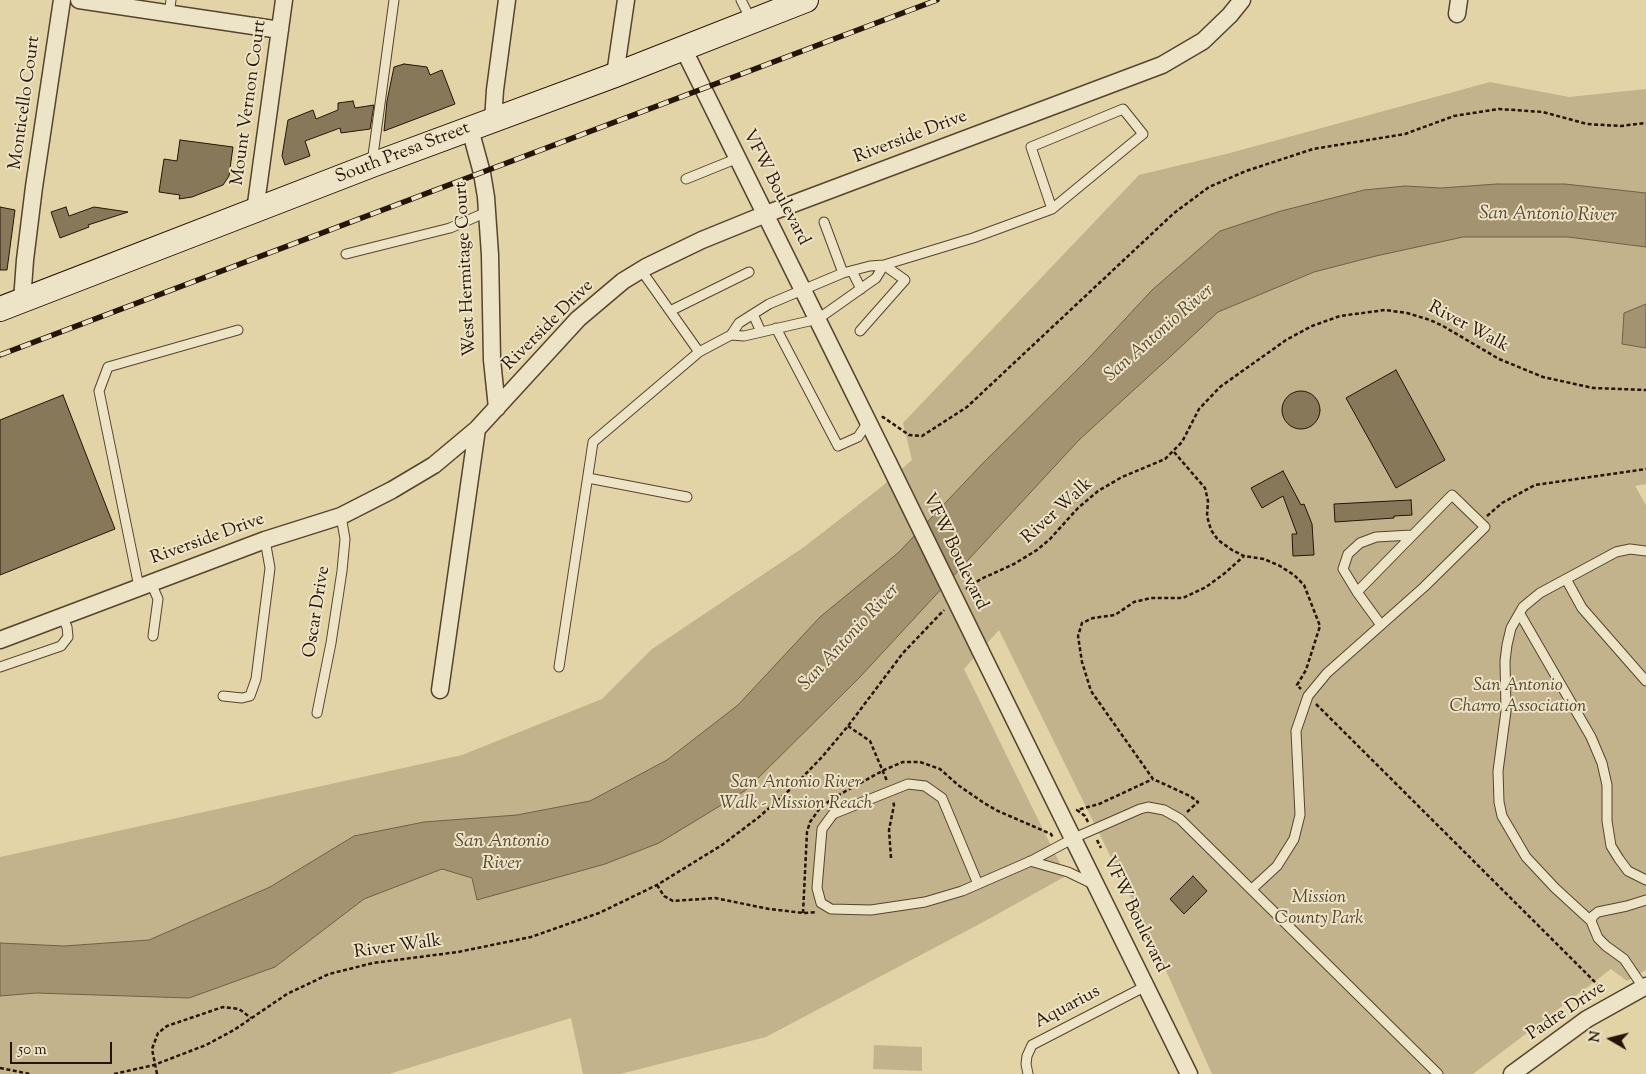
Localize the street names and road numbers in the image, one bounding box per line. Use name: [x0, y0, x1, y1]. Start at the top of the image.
street label: Mount Vernon Court: [228, 19, 272, 187]
street label: Monticello Court: [6, 35, 46, 171]
street label: Riverside Drive: [851, 106, 971, 170]
street label: South Presa Street: [333, 118, 473, 190]
street label: VFW Boulevard: [737, 126, 813, 250]
street label: West Hermitage Court: [452, 181, 482, 357]
street label: Riverside Drive: [499, 276, 599, 376]
street label: River Walk: [1424, 298, 1512, 358]
street label: River Walk: [1018, 475, 1098, 549]
street label: VFW Boulevard: [916, 490, 992, 614]
street label: Riverside Drive: [148, 509, 268, 571]
street label: Oscar Drive: [300, 565, 336, 659]
street label: VFW Boulevard: [1096, 853, 1172, 977]
street label: River Walk: [353, 931, 443, 965]
street label: Padre Drive: [1524, 978, 1610, 1046]
street label: Aquarius: [1031, 982, 1105, 1034]

